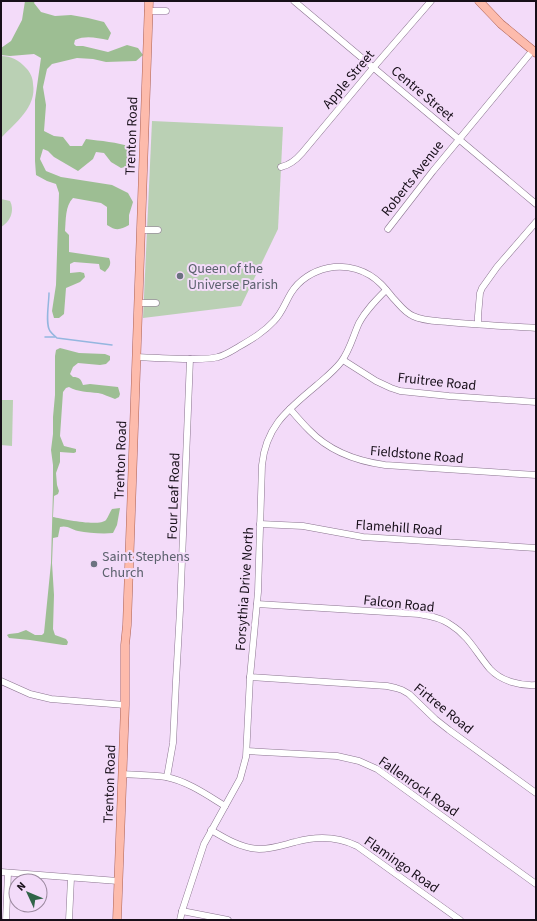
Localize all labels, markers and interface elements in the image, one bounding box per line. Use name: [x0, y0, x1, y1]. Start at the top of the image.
street label: Apple Street: [318, 46, 380, 113]
street label: Centre Street: [386, 61, 458, 126]
street label: Trenton Road: [121, 96, 143, 176]
street label: Roberts Avenue: [377, 136, 449, 221]
place label: Queen of the Universe Parish: [188, 259, 278, 295]
marker: Queen of the Universe Parish: [175, 271, 185, 281]
street label: Fruitree Road: [397, 368, 477, 396]
street label: Trenton Road: [110, 420, 132, 500]
street label: Fieldstone Road: [369, 441, 465, 469]
street label: Four Leaf Road: [162, 452, 186, 540]
street label: Flamehill Road: [355, 515, 443, 541]
street label: Forsythia Drive North: [231, 526, 259, 652]
place label: Saint Stephens Church: [102, 547, 190, 583]
marker: Saint Stephens Church: [89, 559, 99, 569]
street label: Falcon Road: [362, 590, 435, 618]
street label: Firtree Road: [409, 679, 477, 739]
street label: Trenton Road: [99, 744, 121, 824]
street label: Fallenrock Road: [374, 752, 463, 822]
street label: Flamingo Road: [360, 832, 443, 898]
north arrow: [8, 873, 48, 913]
text: N: [13, 879, 29, 894]

